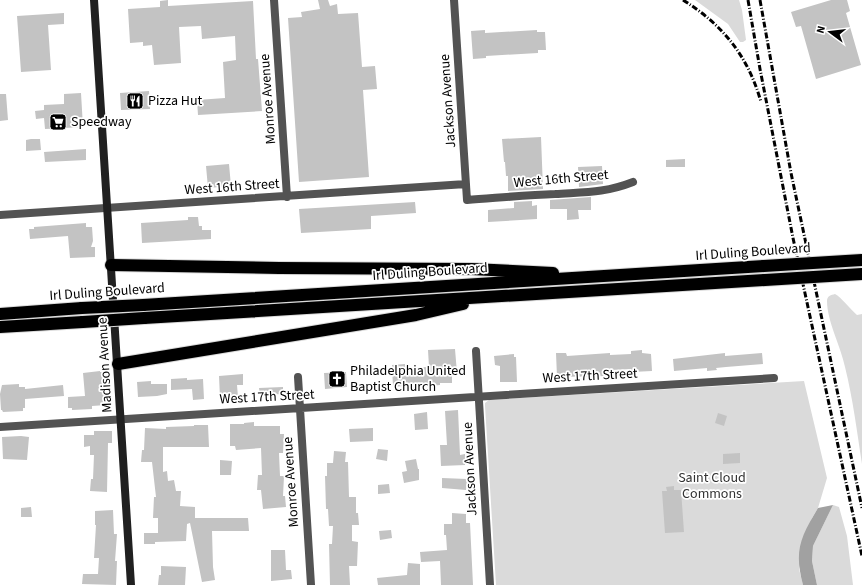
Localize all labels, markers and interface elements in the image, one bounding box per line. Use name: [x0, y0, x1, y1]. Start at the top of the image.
north arrow: [810, 12, 850, 52]
text: N: [813, 24, 829, 35]
street label: Monroe Avenue: [255, 53, 281, 145]
street label: Jackson Avenue: [435, 53, 461, 149]
restaurant icon: Pizza Hut: [125, 91, 145, 111]
place label: Pizza Hut: [148, 91, 203, 111]
supermarket icon: Speedway: [48, 112, 68, 132]
place label: Speedway: [71, 112, 132, 132]
street label: West 16th Street: [513, 165, 610, 193]
street label: West 16th Street: [184, 174, 280, 200]
street label: Irl Duling Boulevard: [695, 238, 811, 266]
street label: Irl Duling Boulevard: [372, 258, 488, 286]
street label: Irl Duling Boulevard: [49, 278, 165, 306]
street label: Madison Avenue: [93, 317, 117, 413]
place label: Philadelphia United Baptist Church: [350, 361, 466, 397]
street label: West 17th Street: [542, 364, 638, 388]
church icon: Philadelphia United Baptist Church: [327, 369, 347, 389]
street label: West 17th Street: [219, 385, 315, 409]
street label: Jackson Avenue: [458, 421, 482, 517]
street label: Monroe Avenue: [278, 436, 304, 528]
park label: Saint Cloud Commons: [678, 468, 746, 504]

